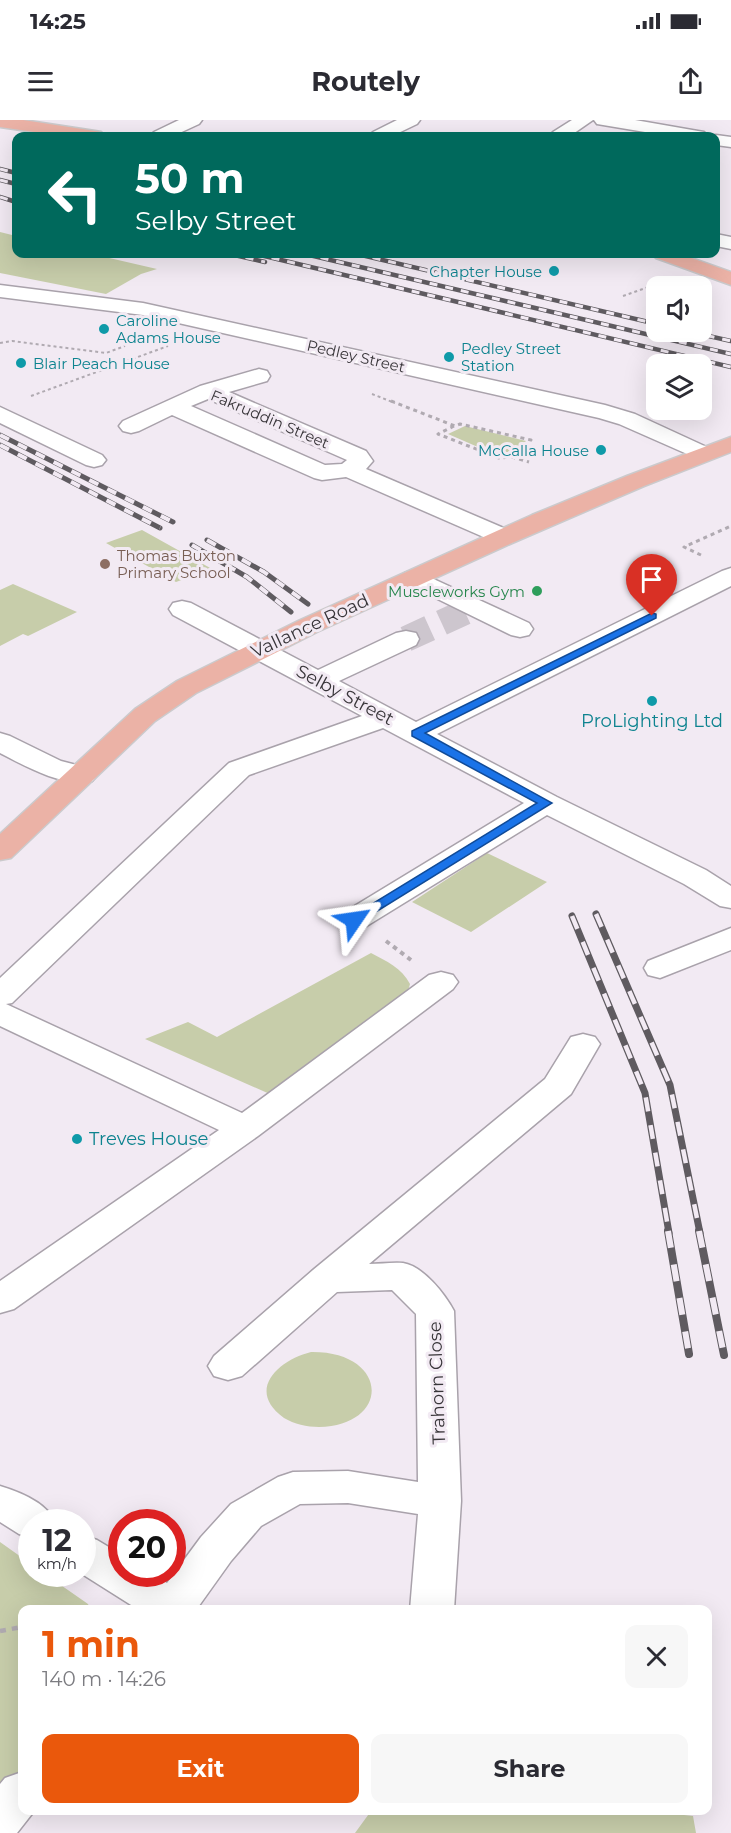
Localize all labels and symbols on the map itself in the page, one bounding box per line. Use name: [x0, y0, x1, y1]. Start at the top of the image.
place label: Chapter House: [429, 262, 542, 281]
marker: Chapter House: [547, 264, 561, 278]
place label: Caroline Adams House: [116, 311, 221, 347]
marker: Caroline Adams House: [97, 322, 111, 336]
street label: Pedley Street: [305, 335, 407, 377]
place label: Pedley Street Station: [461, 339, 561, 375]
marker: Pedley Street Station: [442, 350, 456, 364]
place label: Blair Peach House: [33, 354, 170, 373]
marker: Blair Peach House: [14, 356, 28, 370]
street label: Fakruddin Street: [208, 385, 332, 453]
place label: McCalla House: [478, 441, 589, 460]
marker: McCalla House: [594, 443, 608, 457]
place label: Thomas Buxton Primary School: [117, 546, 236, 582]
pin: [626, 554, 677, 616]
marker: Thomas Buxton Primary School: [98, 557, 112, 571]
place label: Muscleworks Gym: [388, 582, 525, 601]
marker: Muscleworks Gym: [530, 584, 544, 598]
street label: Vallance Road: [248, 589, 372, 663]
street label: Selby Street: [292, 660, 398, 730]
marker: ProLighting Ltd: [645, 694, 659, 708]
place label: ProLighting Ltd: [581, 710, 723, 732]
position arrow: [322, 888, 386, 952]
place label: Treves House: [89, 1128, 208, 1150]
marker: Treves House: [70, 1132, 84, 1146]
street label: Trahorn Close: [424, 1321, 450, 1445]
speed limit sign: 20: [108, 1509, 186, 1587]

